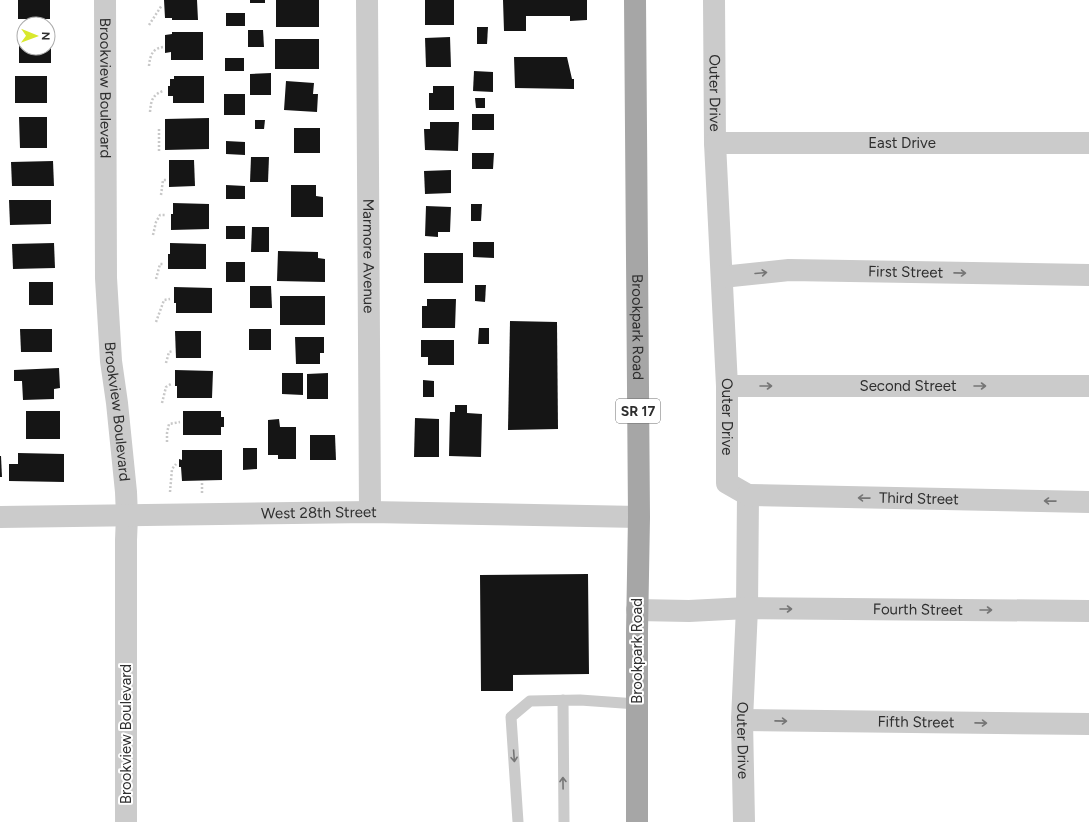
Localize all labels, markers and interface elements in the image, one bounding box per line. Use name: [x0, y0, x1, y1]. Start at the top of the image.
north arrow: [16, 16, 56, 56]
street label: Brookview Boulevard: [96, 18, 115, 158]
text: N: [39, 32, 52, 41]
street label: Outer Drive: [705, 54, 724, 132]
street label: East Drive: [868, 134, 936, 152]
street label: Marmore Avenue: [359, 199, 378, 313]
street label: First Street: [868, 262, 944, 282]
one-way arrow: [953, 269, 966, 277]
one-way arrow: [754, 270, 767, 277]
street label: Brookpark Road: [628, 274, 647, 380]
street label: Brookview Boulevard: [101, 341, 134, 482]
street label: Second Street: [859, 377, 957, 395]
street label: Outer Drive: [718, 378, 736, 455]
one-way arrow: [759, 382, 772, 390]
one-way arrow: [973, 382, 986, 390]
road number: SR 17: [616, 399, 660, 423]
street label: Third Street: [879, 489, 959, 508]
one-way arrow: [858, 494, 871, 501]
one-way arrow: [1044, 497, 1057, 505]
street label: West 28th Street: [261, 503, 377, 522]
street label: Brookpark Road: [628, 598, 646, 704]
street label: Fourth Street: [873, 600, 963, 619]
one-way arrow: [779, 605, 792, 612]
one-way arrow: [979, 606, 992, 614]
street label: Brookview Boulevard: [117, 664, 135, 804]
street label: Outer Drive: [733, 701, 752, 779]
street label: Fifth Street: [877, 713, 955, 731]
one-way arrow: [774, 717, 787, 725]
one-way arrow: [974, 719, 987, 727]
one-way arrow: [510, 749, 517, 762]
one-way arrow: [560, 777, 567, 790]

